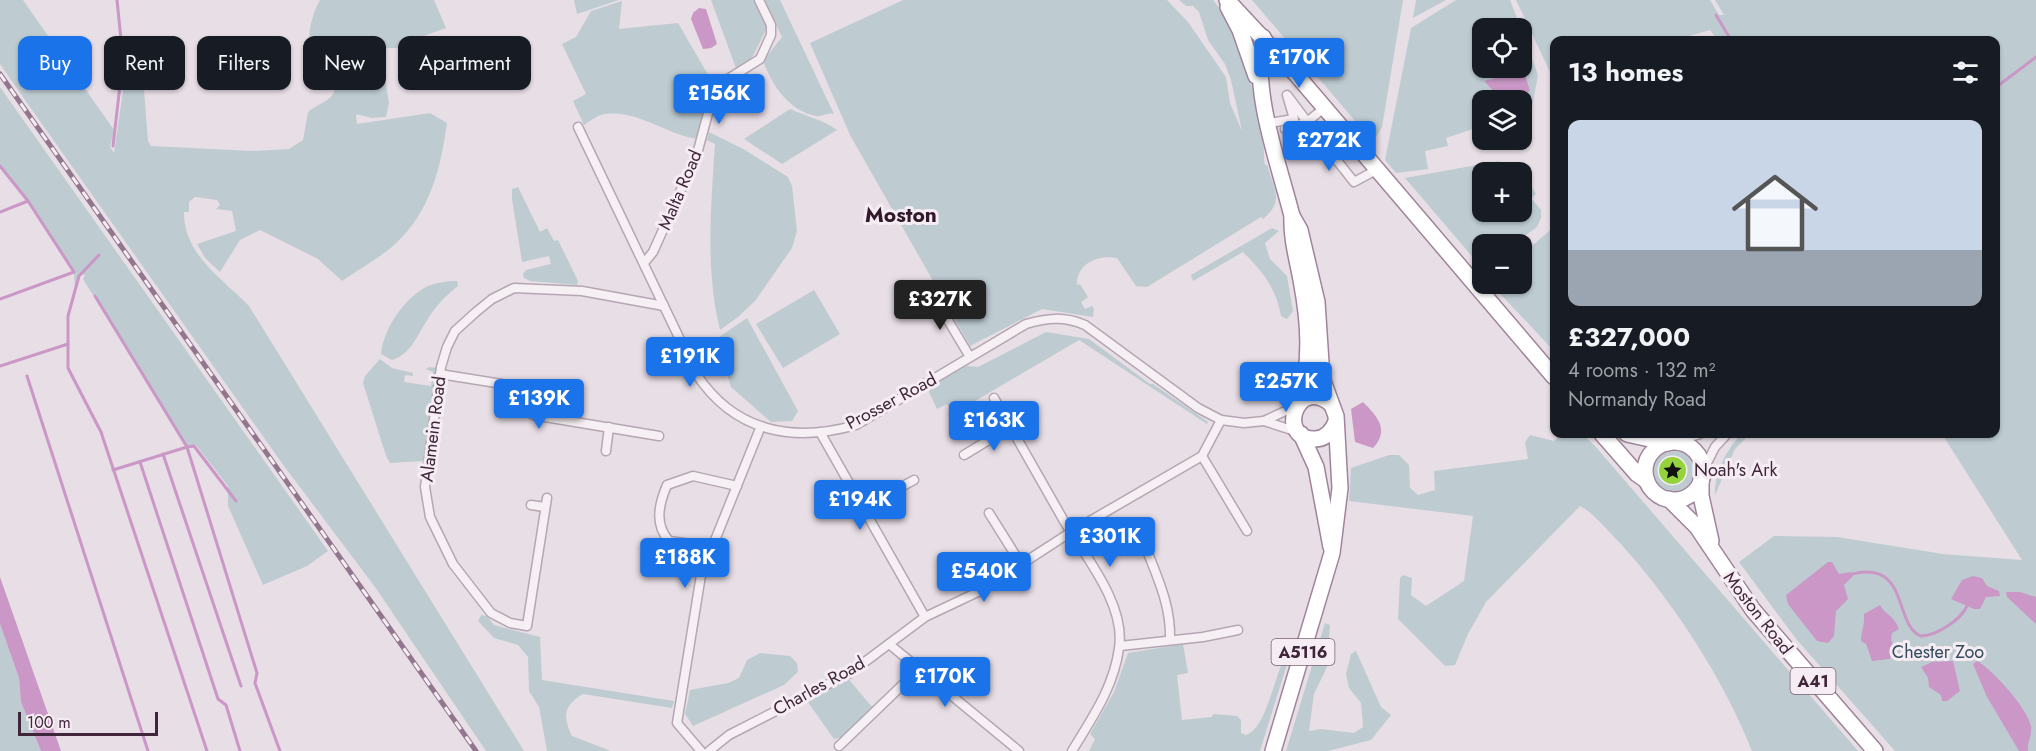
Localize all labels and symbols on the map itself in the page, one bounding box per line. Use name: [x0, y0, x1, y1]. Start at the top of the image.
pin: £170K: [1257, 38, 1341, 89]
pin: £156K: [677, 74, 761, 125]
pin: £272K: [1287, 121, 1371, 172]
street label: Malta Road: [652, 146, 708, 234]
district label: Moston: [865, 200, 937, 230]
pin: £327K: [898, 280, 982, 331]
pin: £191K: [648, 337, 732, 388]
pin: £257K: [1244, 362, 1328, 413]
street label: Prosser Road: [841, 366, 941, 436]
street label: Alamein Road: [414, 375, 452, 483]
pin: £139K: [497, 379, 581, 430]
pin: £163K: [952, 401, 1036, 452]
place icon: Noah's Ark: [1657, 454, 1689, 486]
place label: Noah's Ark: [1694, 457, 1777, 483]
pin: £194K: [818, 480, 902, 531]
pin: £301K: [1068, 517, 1152, 568]
pin: £188K: [643, 538, 727, 589]
pin: £540K: [942, 552, 1026, 603]
street label: Moston Road: [1717, 566, 1799, 660]
road number: A5116: [1272, 639, 1334, 665]
park label: Chester Zoo: [1892, 639, 1984, 665]
street label: Charles Road: [768, 650, 870, 722]
pin: £170K: [903, 657, 987, 708]
road number: A41: [1790, 668, 1836, 694]
scale bar: [18, 709, 158, 736]

